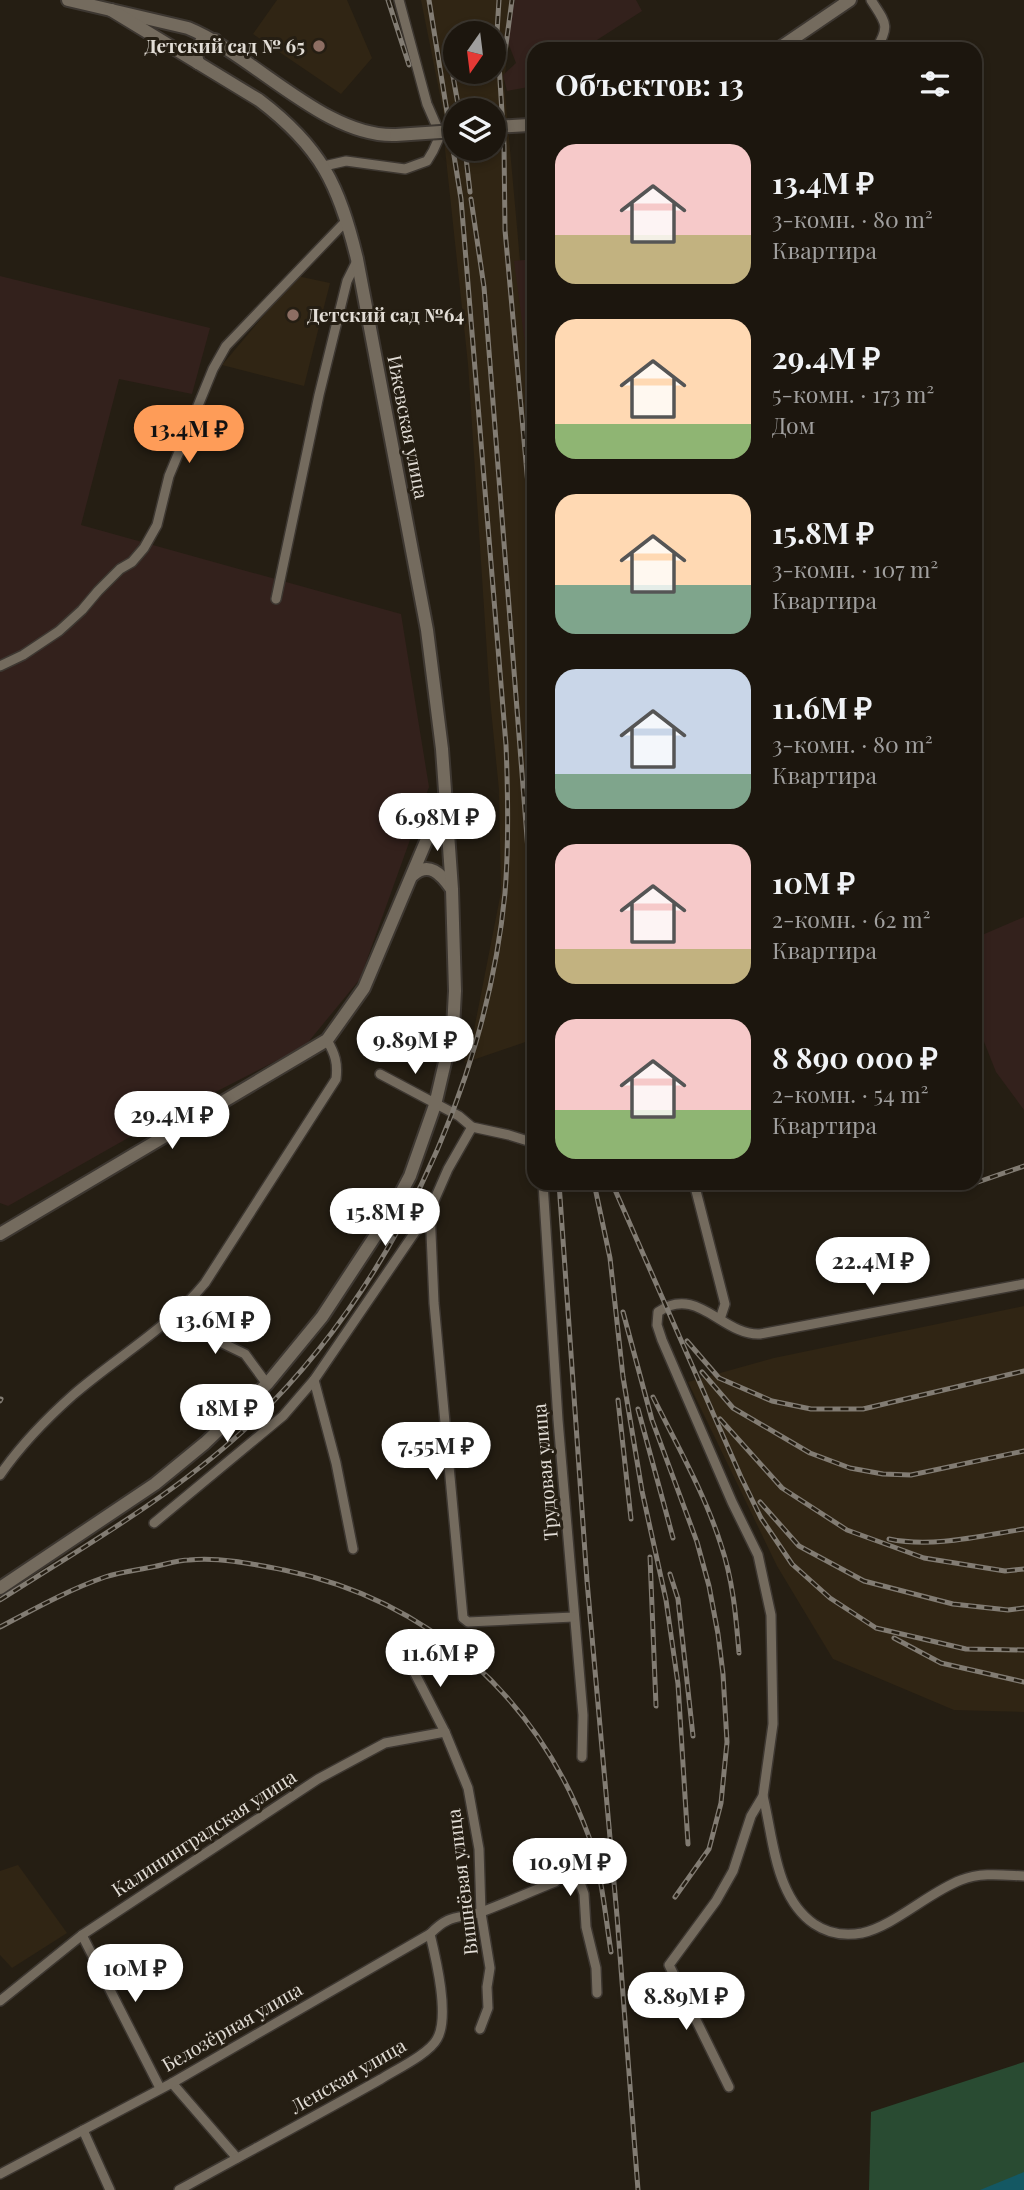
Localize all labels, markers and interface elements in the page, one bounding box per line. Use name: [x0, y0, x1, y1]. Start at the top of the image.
north arrow: [443, 21, 506, 84]
map controls: [443, 21, 506, 161]
place label: Детский сад № 65: [144, 32, 305, 58]
marker: Детский сад № 65: [311, 38, 327, 54]
text: Объектов: 13: [555, 64, 744, 104]
icon: filters: [916, 65, 954, 103]
button: layers: [443, 98, 506, 161]
text: 13.4M ₽: [772, 162, 874, 202]
icon: home: [611, 172, 695, 256]
text: 3-комн. · 80 m²: [772, 203, 933, 234]
text: Квартира: [772, 234, 877, 265]
place label: Детский сад №64: [307, 301, 464, 327]
marker: Детский сад №64: [285, 307, 301, 323]
text: 29.4M ₽: [772, 337, 880, 377]
icon: home: [611, 347, 695, 431]
street label: Ижевская улица: [382, 353, 436, 501]
text: 5-комн. · 173 m²: [772, 378, 934, 409]
pin: 13.4M ₽: [124, 406, 254, 465]
text: Дом: [772, 409, 815, 440]
text: 13.4M ₽: [150, 412, 228, 443]
text: 15.8M ₽: [772, 512, 874, 552]
icon: home: [611, 522, 695, 606]
text: 3-комн. · 107 m²: [772, 553, 938, 584]
text: Квартира: [772, 584, 877, 615]
text: 11.6M ₽: [772, 687, 872, 727]
icon: home: [611, 697, 695, 781]
text: 3-комн. · 80 m²: [772, 728, 933, 759]
text: Квартира: [772, 759, 877, 790]
pin: 6.98M ₽: [372, 794, 502, 853]
text: 6.98M ₽: [395, 800, 479, 831]
text: 10M ₽: [772, 862, 855, 902]
icon: home: [611, 872, 695, 956]
text: 2-комн. · 62 m²: [772, 903, 930, 934]
text: Квартира: [772, 934, 877, 965]
pin: 9.89M ₽: [350, 1016, 480, 1076]
text: 9.89M ₽: [373, 1023, 457, 1054]
text: 8 890 000 ₽: [772, 1037, 938, 1077]
icon: home: [611, 1047, 695, 1131]
text: 2-комн. · 54 m²: [772, 1078, 928, 1109]
pin: 29.4M ₽: [107, 1092, 237, 1151]
text: 29.4M ₽: [130, 1098, 214, 1129]
text: Квартира: [772, 1109, 877, 1140]
pin: 15.8M ₽: [320, 1188, 450, 1248]
text: 15.8M ₽: [346, 1195, 424, 1226]
pin: 22.4M ₽: [808, 1238, 938, 1297]
text: 22.4M ₽: [832, 1244, 914, 1275]
pin: 13.6M ₽: [150, 1296, 280, 1356]
text: 13.6M ₽: [175, 1303, 255, 1334]
pin: 18M ₽: [178, 1384, 276, 1444]
text: 18M ₽: [196, 1391, 258, 1422]
street label: Трудовая улица: [525, 1402, 563, 1542]
pin: 7.55M ₽: [371, 1422, 501, 1482]
text: 7.55M ₽: [398, 1429, 474, 1460]
pin: 11.6M ₽: [375, 1630, 505, 1689]
text: 11.6M ₽: [402, 1636, 478, 1667]
street label: Калининградская улица: [106, 1762, 301, 1902]
street label: Вишнёвая улица: [439, 1807, 483, 1957]
pin: 10.9M ₽: [505, 1839, 635, 1898]
text: 10.9M ₽: [529, 1845, 611, 1876]
pin: 10M ₽: [86, 1944, 184, 2004]
text: 10M ₽: [103, 1951, 167, 1982]
pin: 8.89M ₽: [621, 1972, 751, 2032]
street label: Белозёрная улица: [156, 1975, 307, 2077]
text: 8.89M ₽: [644, 1979, 728, 2010]
street label: Ленская улица: [284, 2031, 411, 2119]

